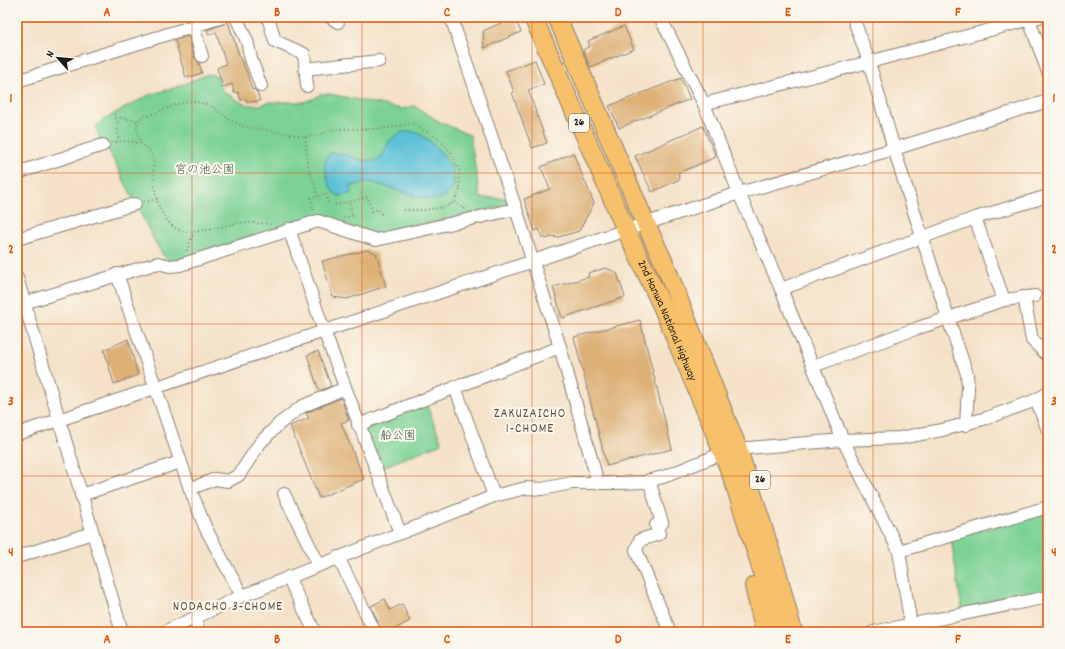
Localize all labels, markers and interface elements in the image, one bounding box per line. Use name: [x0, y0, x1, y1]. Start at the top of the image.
text: A: [103, 4, 111, 23]
text: B: [274, 4, 280, 23]
text: C: [444, 4, 451, 23]
text: D: [615, 4, 622, 23]
text: E: [785, 4, 792, 23]
text: F: [955, 4, 961, 23]
north arrow: [38, 38, 78, 78]
text: N: [43, 48, 59, 60]
text: 1: [10, 90, 13, 109]
text: 1: [1053, 90, 1056, 109]
road number: 26: [569, 114, 589, 132]
park label: 宮の池公園: [175, 162, 235, 179]
text: 2: [8, 241, 14, 260]
text: 2: [1051, 241, 1057, 260]
street label: 2nd Hanwa National Highway: [633, 257, 701, 385]
text: 3: [8, 393, 14, 412]
text: 3: [1051, 393, 1057, 412]
district label: ZAKUZAICHO 1-CHOME: [494, 405, 566, 439]
park label: 船公園: [380, 428, 416, 445]
road number: 26: [750, 471, 770, 489]
text: 4: [8, 544, 14, 563]
text: 4: [1051, 544, 1057, 563]
district label: NODACHO 3-CHOME: [173, 598, 283, 617]
text: A: [103, 631, 111, 649]
text: B: [274, 631, 280, 649]
text: C: [444, 631, 451, 649]
text: D: [615, 631, 622, 649]
text: E: [785, 631, 792, 649]
text: F: [955, 631, 961, 649]

